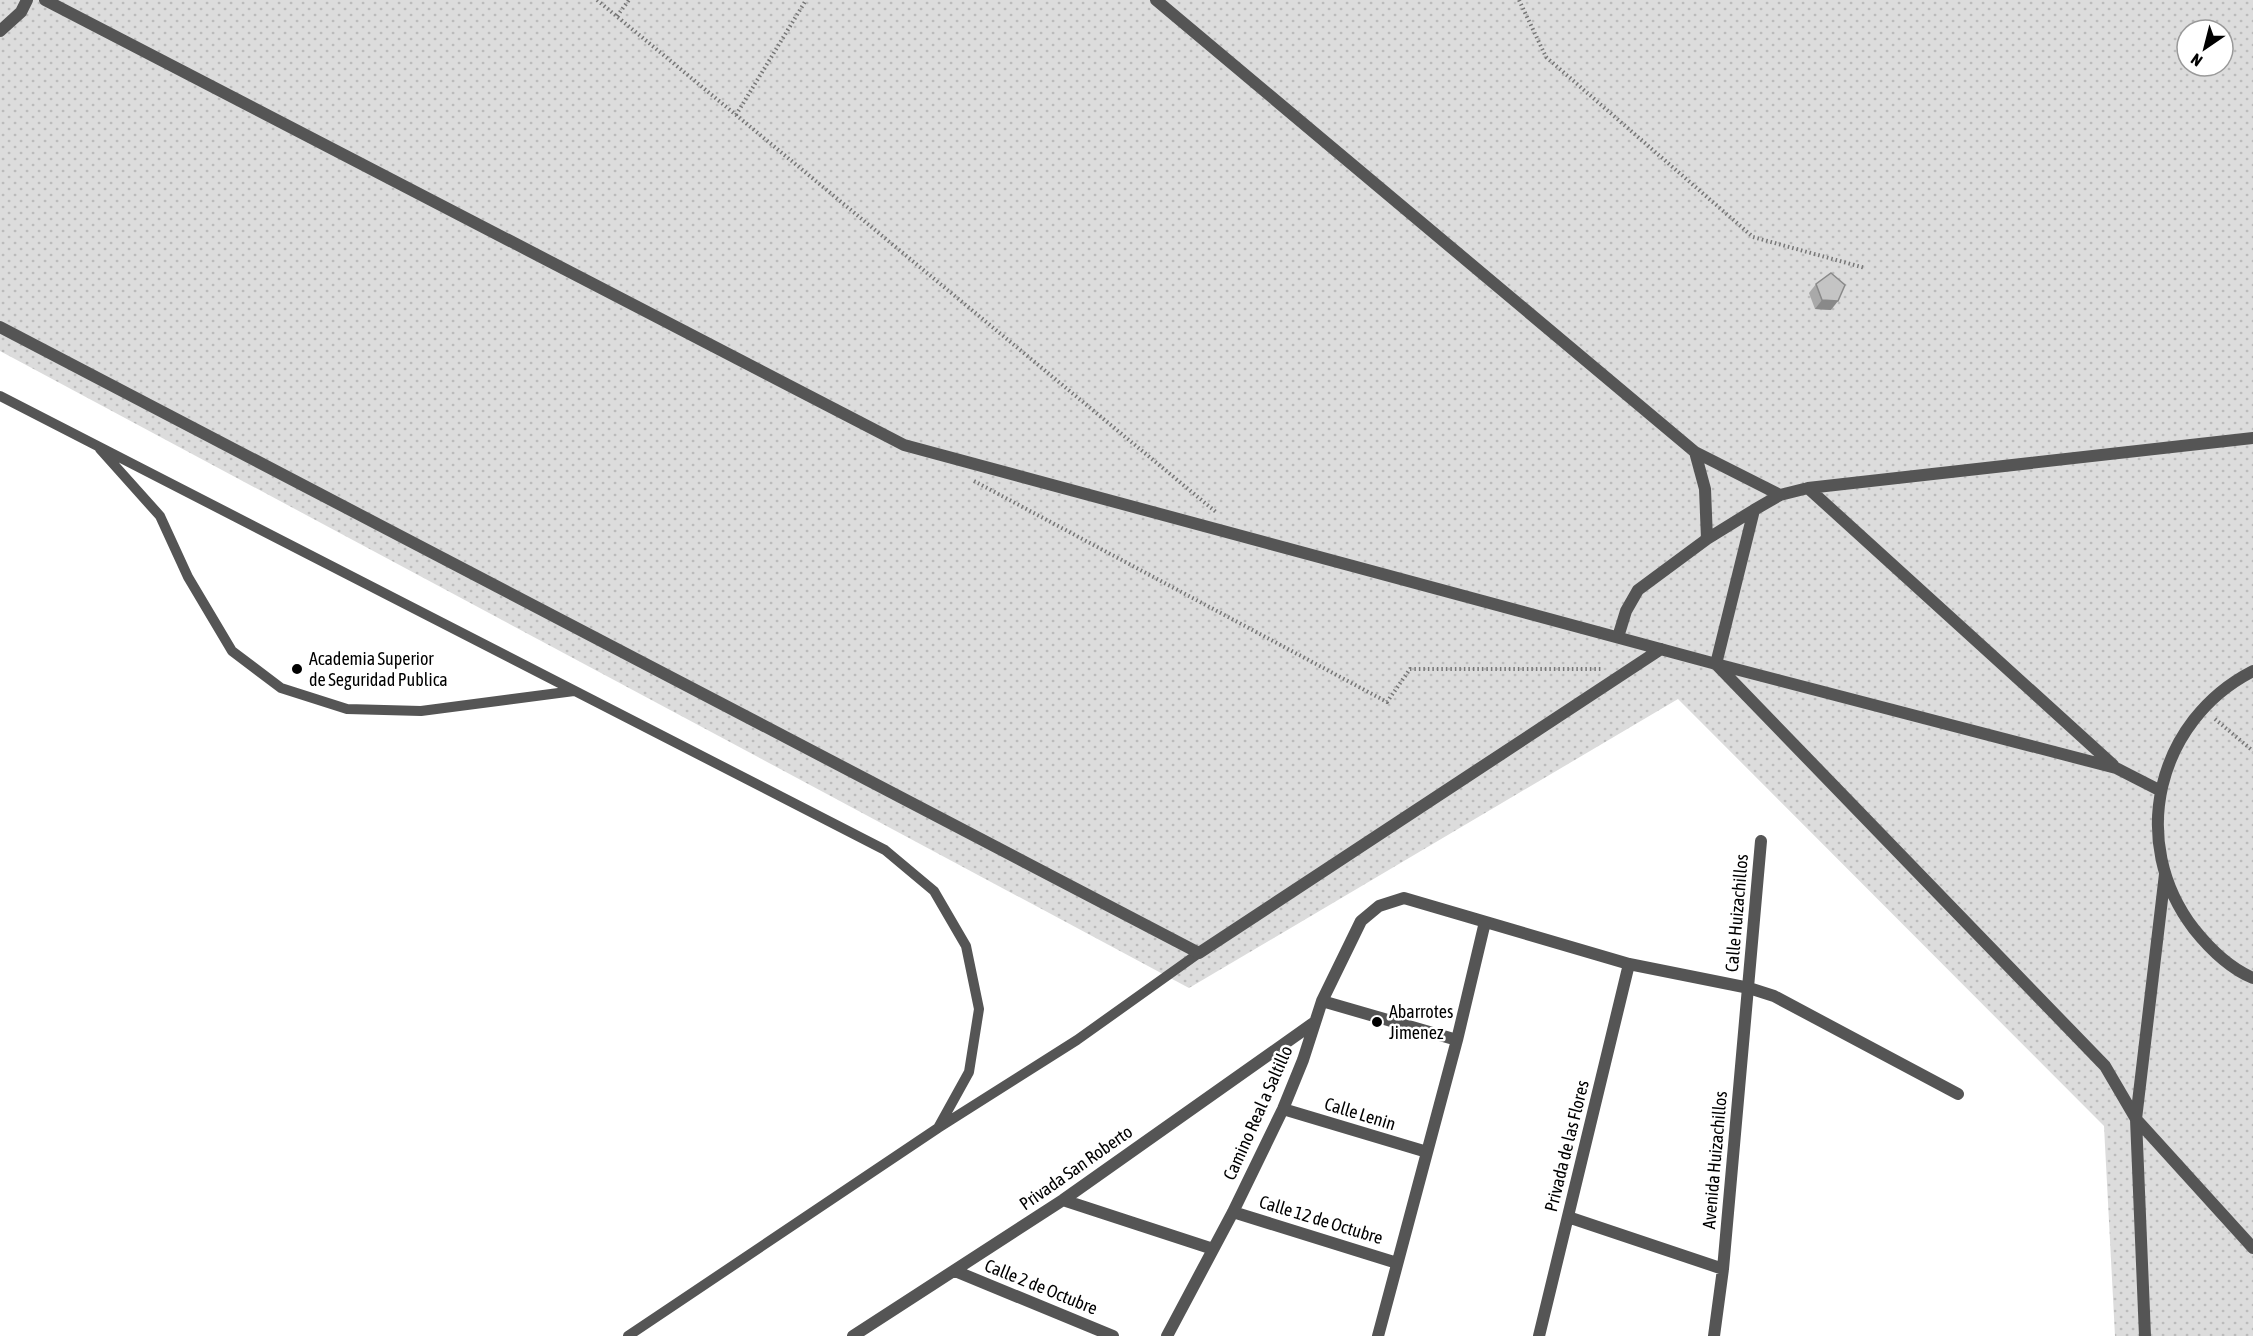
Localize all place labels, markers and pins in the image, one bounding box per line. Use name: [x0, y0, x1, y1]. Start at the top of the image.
place label: Academia Superior de Seguridad Publica: [309, 648, 448, 690]
marker: Academia Superior de Seguridad Publica: [290, 662, 304, 676]
place label: Abarrotes Jimenez: [1389, 1001, 1453, 1043]
marker: Abarrotes Jimenez: [1370, 1015, 1384, 1029]

